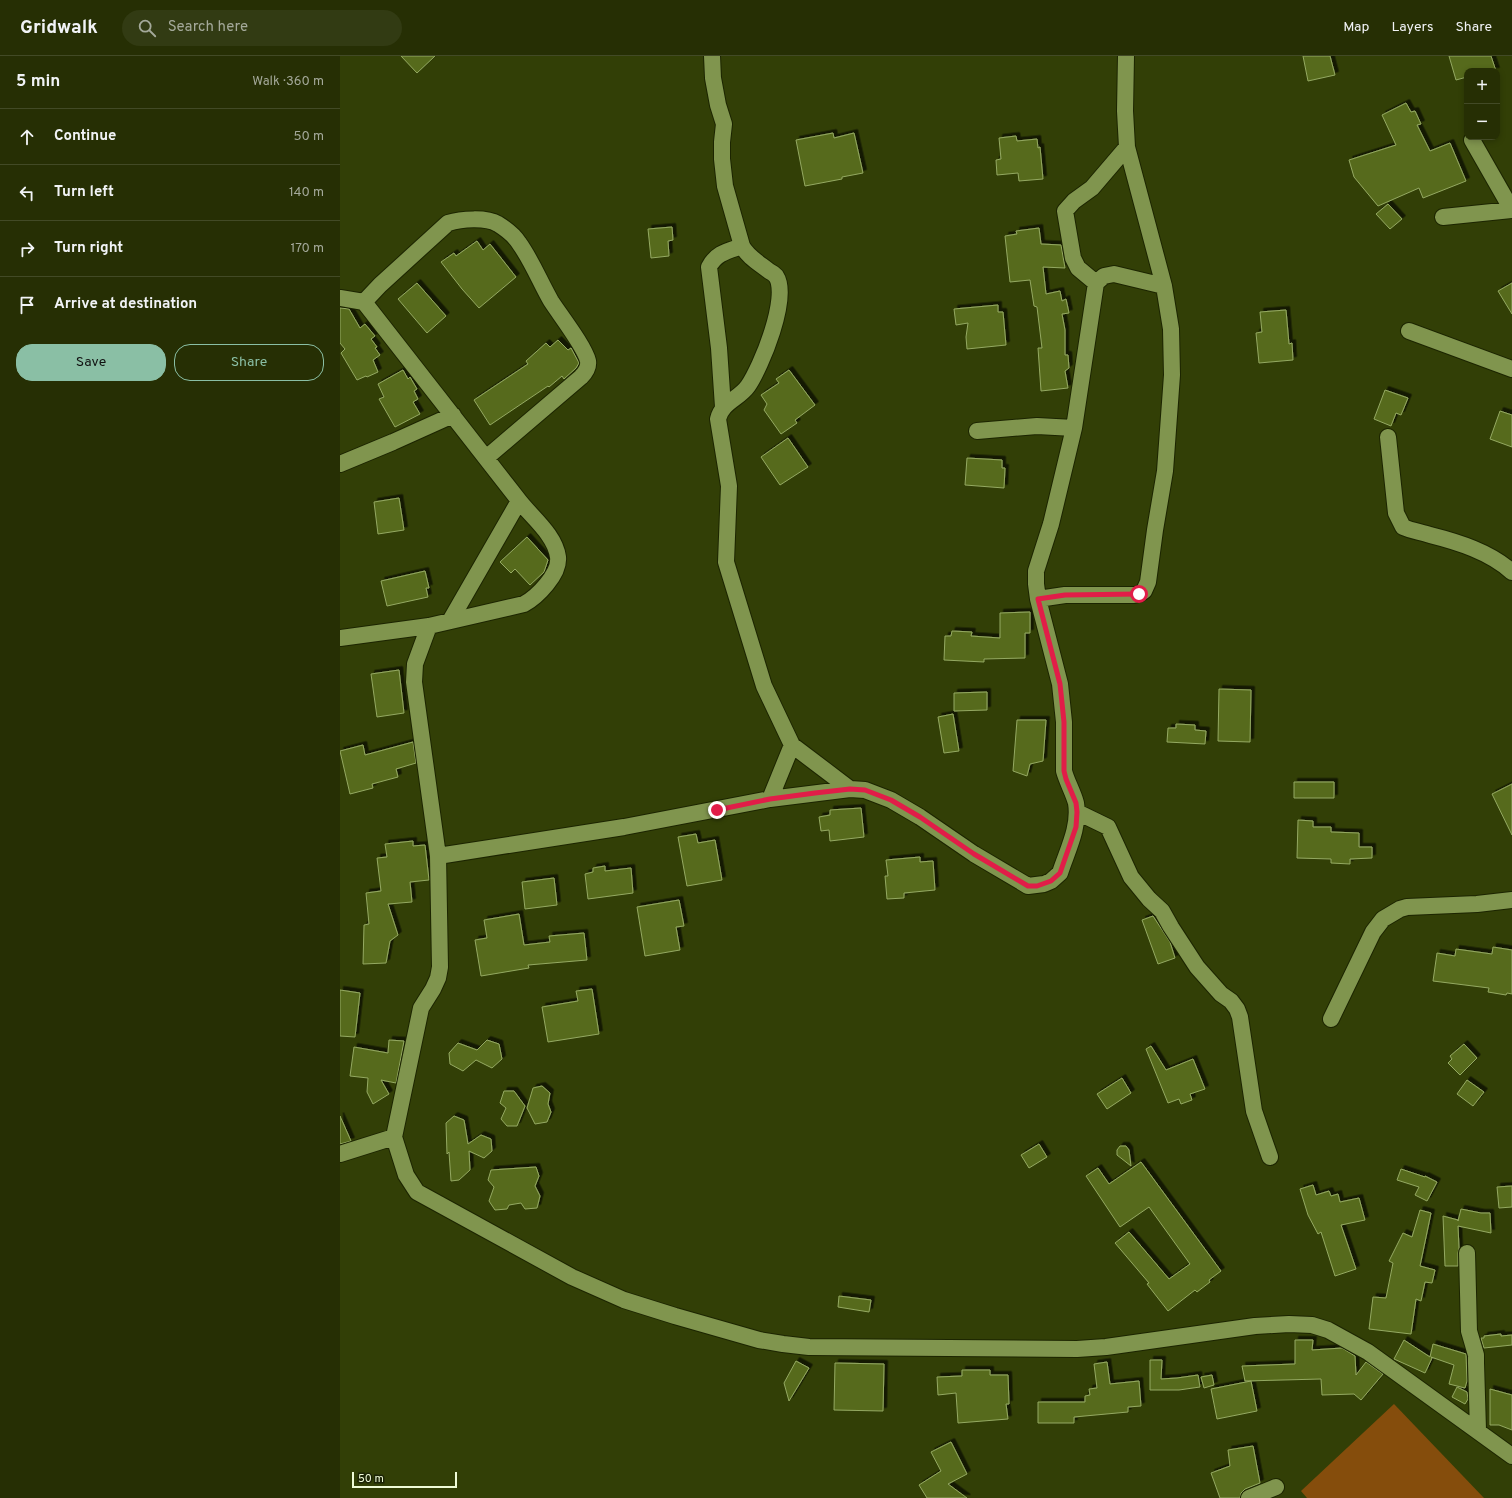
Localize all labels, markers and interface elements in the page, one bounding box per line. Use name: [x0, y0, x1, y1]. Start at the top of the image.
search box: [122, 10, 402, 46]
text: Gridwalk: [20, 16, 98, 40]
icon: search: [136, 17, 158, 39]
text: Search here: [168, 18, 248, 37]
text: Map: [1343, 19, 1369, 36]
text: Layers: [1391, 19, 1433, 36]
text: Share: [1455, 19, 1492, 36]
map controls: [1464, 68, 1500, 140]
button: +: [1464, 68, 1500, 104]
text: 5 min: [16, 71, 60, 93]
text: Walk · 360 m: [252, 74, 324, 90]
button: −: [1464, 104, 1500, 140]
icon: ahead: [16, 126, 38, 148]
text: Continue: [54, 127, 116, 146]
text: 50 m: [294, 129, 324, 145]
icon: left: [16, 182, 38, 204]
text: Turn left: [54, 183, 114, 202]
text: 140 m: [289, 185, 324, 201]
icon: right: [16, 238, 38, 260]
text: Turn right: [54, 239, 123, 258]
text: 170 m: [290, 241, 324, 257]
icon: arrive: [16, 294, 38, 316]
text: Arrive at destination: [54, 295, 197, 314]
button: Save: [16, 344, 166, 381]
button: Share: [174, 344, 324, 381]
route start: [1130, 585, 1148, 603]
route end: [708, 801, 726, 819]
scale bar: [352, 1470, 457, 1489]
text: 50 m: [358, 1472, 384, 1486]

